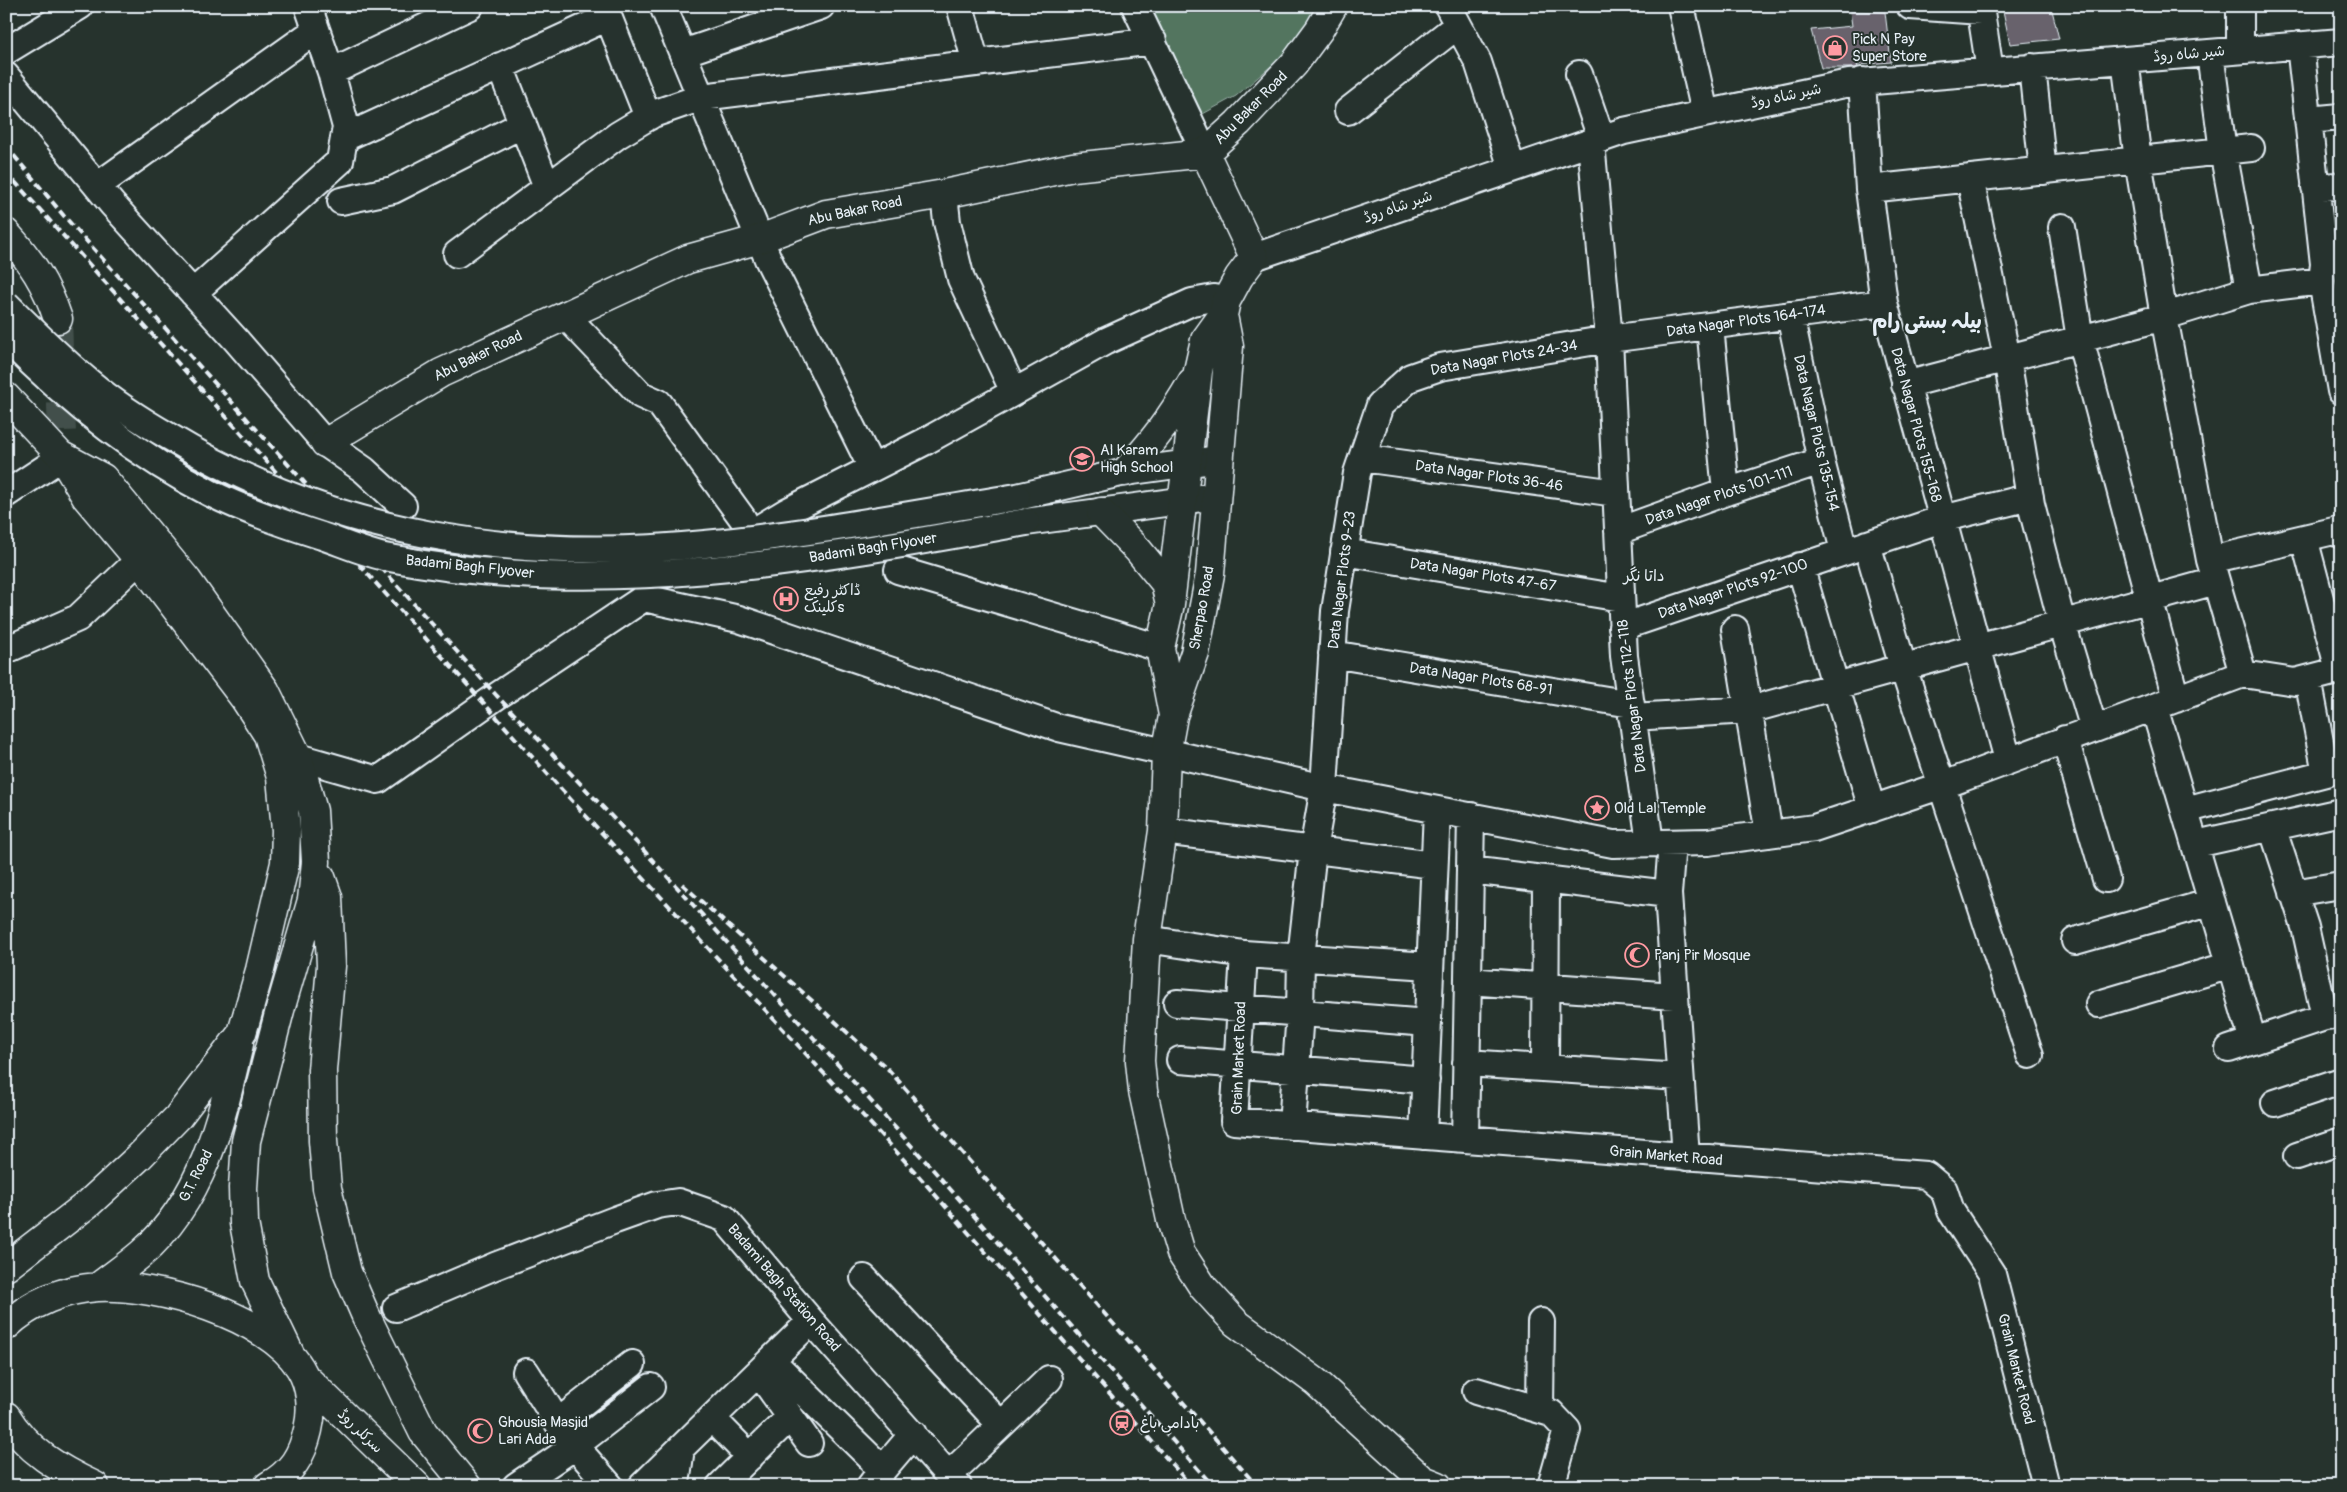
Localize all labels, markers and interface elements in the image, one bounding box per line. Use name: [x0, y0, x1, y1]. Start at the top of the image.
place label: Pick N Pay Super Store: [1852, 30, 1927, 66]
shop icon: Pick N Pay Super Store: [1822, 35, 1848, 61]
street label: شیر شاہ روڈ: [2152, 41, 2226, 67]
street label: Abu Bakar Road: [1210, 67, 1292, 149]
street label: شیر شاہ روڈ: [1749, 79, 1823, 113]
street label: شیر شاہ روڈ: [1361, 186, 1435, 228]
street label: Abu Bakar Road: [806, 192, 904, 230]
street label: Data Nagar Plots 164-174: [1665, 300, 1827, 342]
district label: بیلہ بستی رام: [1872, 309, 1982, 336]
street label: Abu Bakar Road: [431, 326, 525, 386]
street label: Data Nagar Plots 24-34: [1429, 336, 1579, 380]
street label: Data Nagar Plots 155-168: [1886, 346, 1946, 505]
street label: Data Nagar Plots 135-154: [1789, 353, 1843, 513]
place label: Al Karam High School: [1100, 441, 1173, 477]
school or university icon: Al Karam High School: [1069, 446, 1095, 472]
street label: Data Nagar Plots 36-46: [1414, 456, 1564, 496]
street label: Data Nagar Plots 101-111: [1643, 462, 1795, 530]
street label: Data Nagar Plots 9-23: [1324, 510, 1360, 650]
street label: Badami Bagh Flyover: [808, 528, 939, 567]
street label: Badami Bagh Flyover: [405, 551, 536, 583]
street label: Data Nagar Plots 47-67: [1408, 554, 1558, 596]
street label: Data Nagar Plots 92-100: [1656, 554, 1810, 624]
street label: Sherpao Road: [1185, 565, 1219, 651]
district label: داتا نگر: [1621, 566, 1665, 586]
place label: ڈاکٹر رفیع کلینکs: [804, 581, 861, 617]
hospital icon: ڈاکٹر رفیع کلینکs: [773, 586, 799, 612]
street label: Data Nagar Plots 112-118: [1613, 618, 1651, 774]
street label: Data Nagar Plots 68-91: [1408, 658, 1554, 700]
place icon: Old Lal Temple: [1584, 795, 1610, 821]
place label: Old Lal Temple: [1614, 799, 1707, 818]
mosque icon: Panj Pir Mosque: [1624, 942, 1650, 968]
place label: Panj Pir Mosque: [1654, 946, 1751, 965]
street label: Grain Market Road: [1228, 1001, 1250, 1115]
street label: Grain Market Road: [1609, 1142, 1723, 1170]
street label: G.T. Road: [175, 1147, 217, 1205]
street label: Badami Bagh Station Road: [723, 1220, 845, 1356]
street label: Grain Market Road: [1993, 1312, 2039, 1426]
street label: سرکلر روڈ: [333, 1405, 387, 1457]
station icon: بادامی باغ: [1109, 1410, 1135, 1436]
place label: Ghousia Masjid Lari Adda: [498, 1413, 588, 1449]
place label: بادامی باغ: [1140, 1414, 1199, 1433]
mosque icon: Ghousia Masjid Lari Adda: [467, 1418, 493, 1444]

